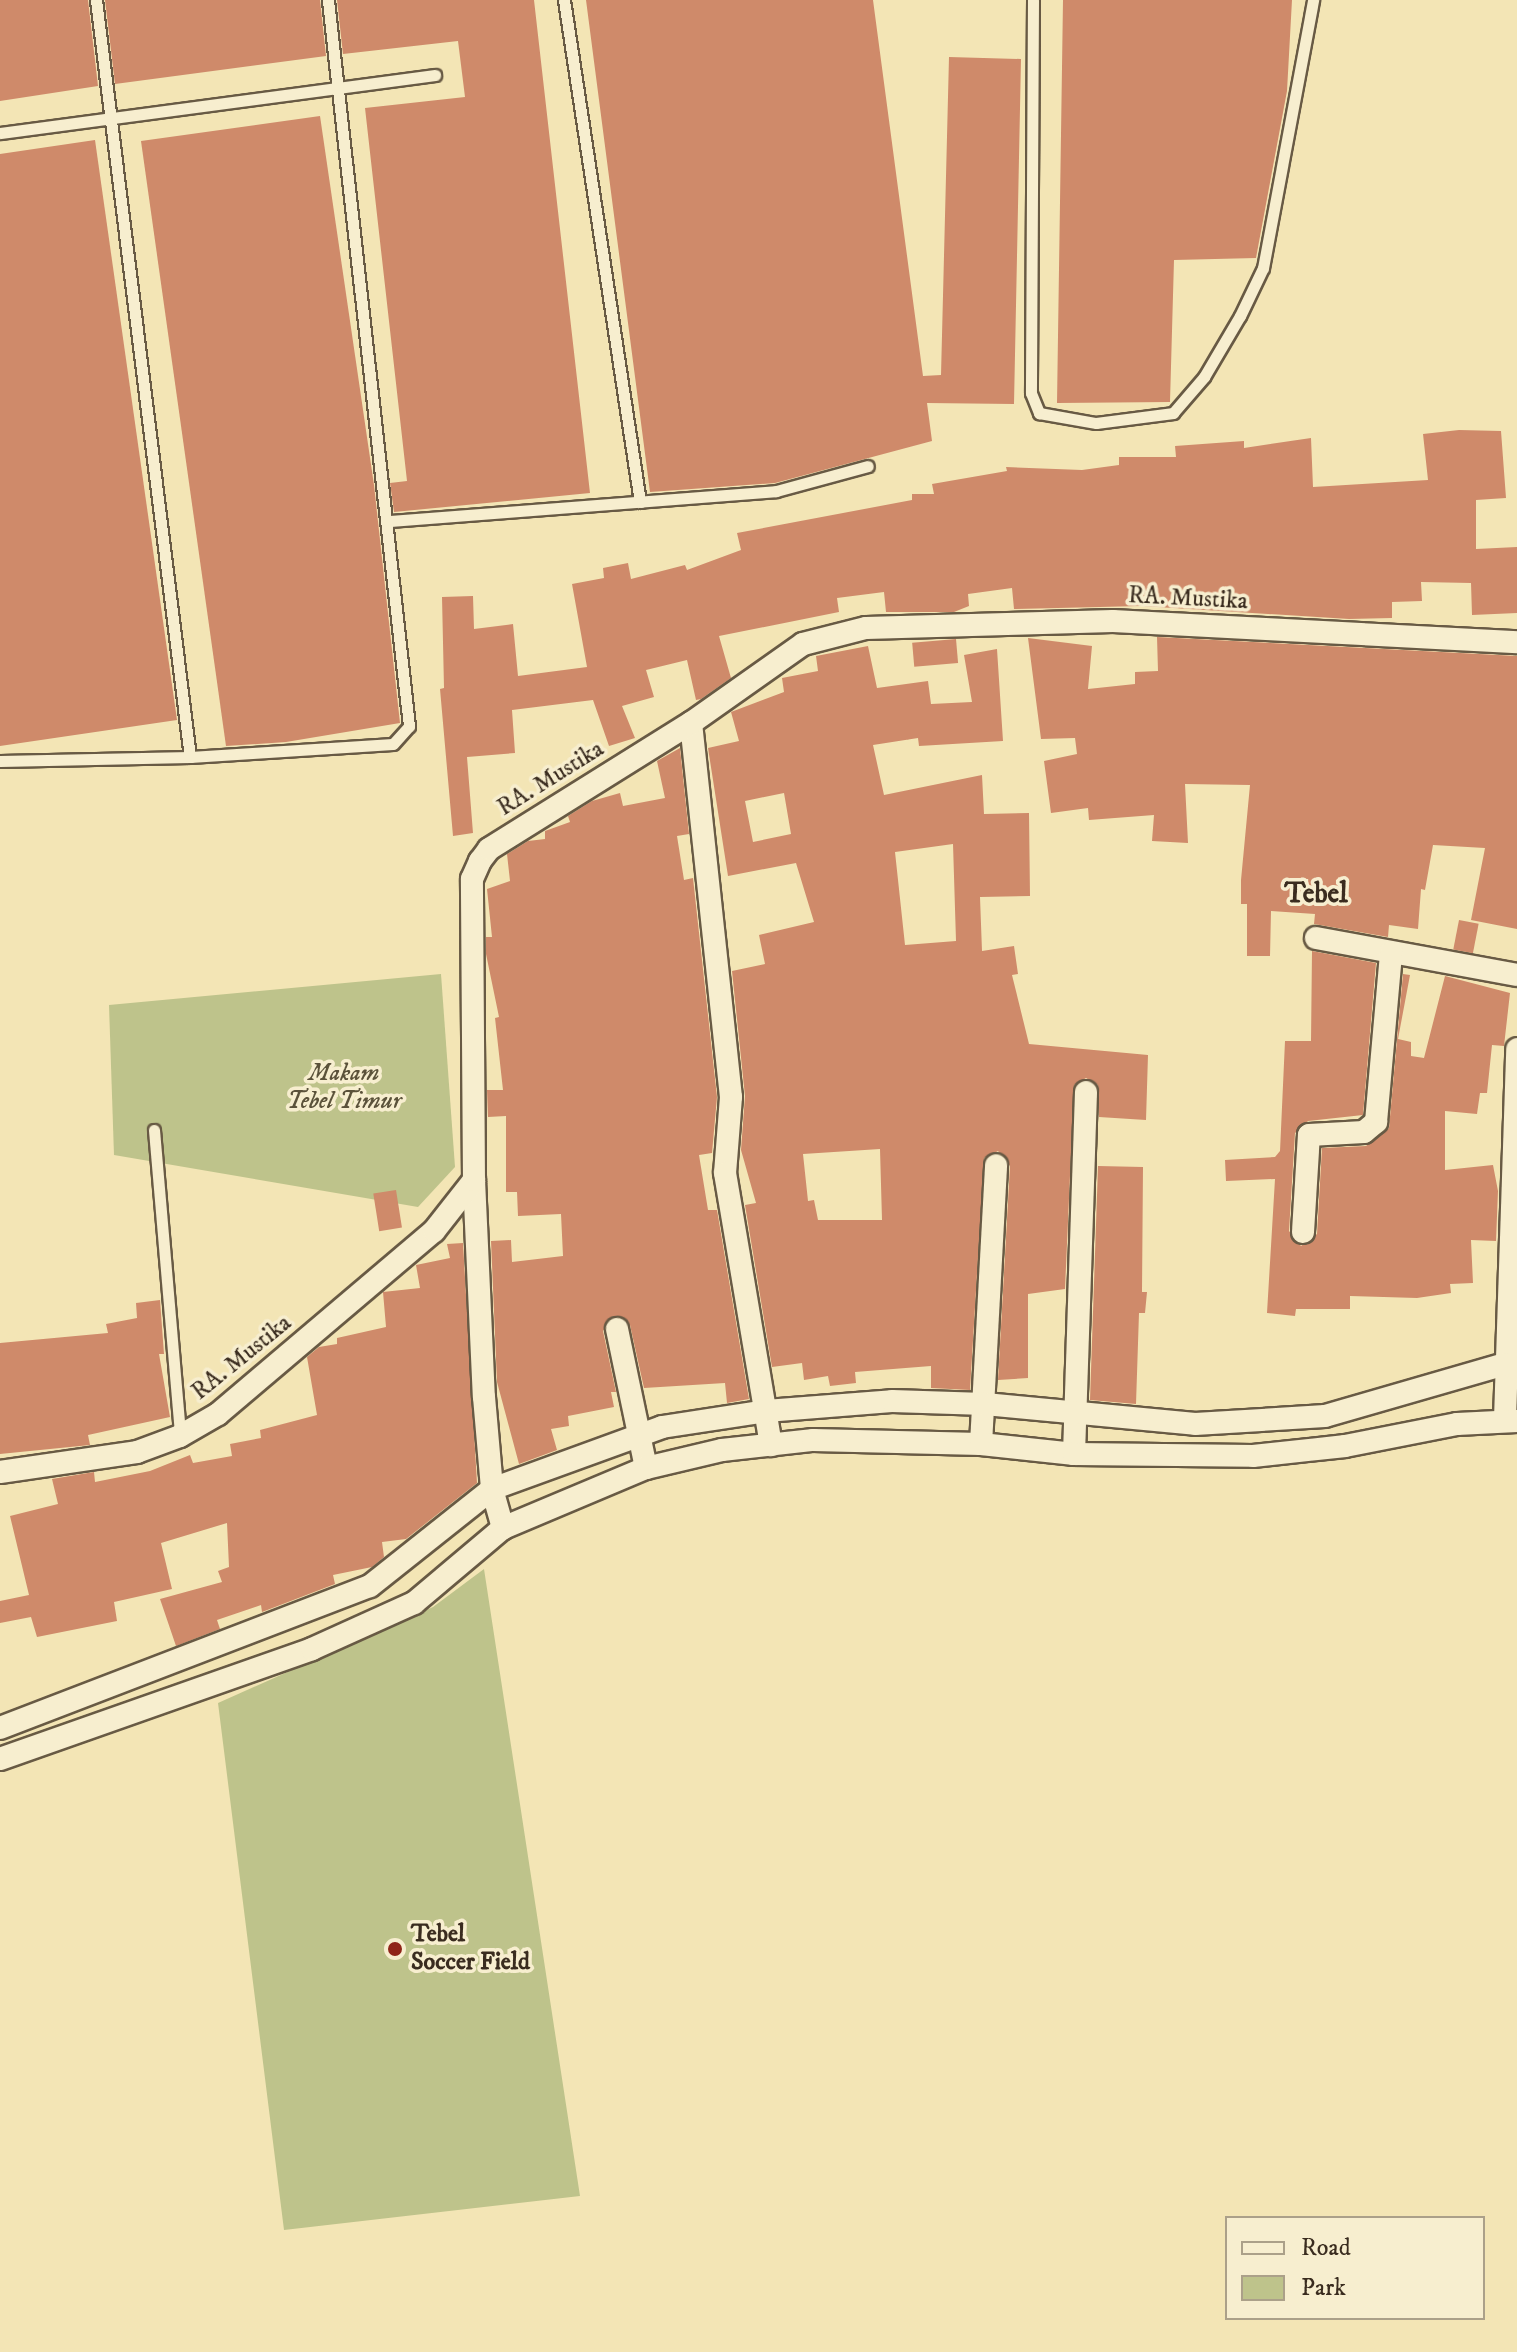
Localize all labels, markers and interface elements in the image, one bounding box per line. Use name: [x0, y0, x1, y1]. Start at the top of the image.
street label: RA. Mustika: [1127, 581, 1249, 617]
street label: RA. Mustika: [493, 735, 609, 823]
district label: Tebel: [1284, 877, 1348, 911]
park label: Makam Tebel Timur: [287, 1060, 401, 1116]
street label: RA. Mustika: [186, 1309, 298, 1407]
place label: Tebel Soccer Field: [411, 1921, 530, 1977]
marker: Tebel Soccer Field: [386, 1940, 404, 1958]
legend: [1225, 2216, 1485, 2320]
text: Road: [1301, 2233, 1351, 2263]
text: Park: [1301, 2273, 1346, 2303]

